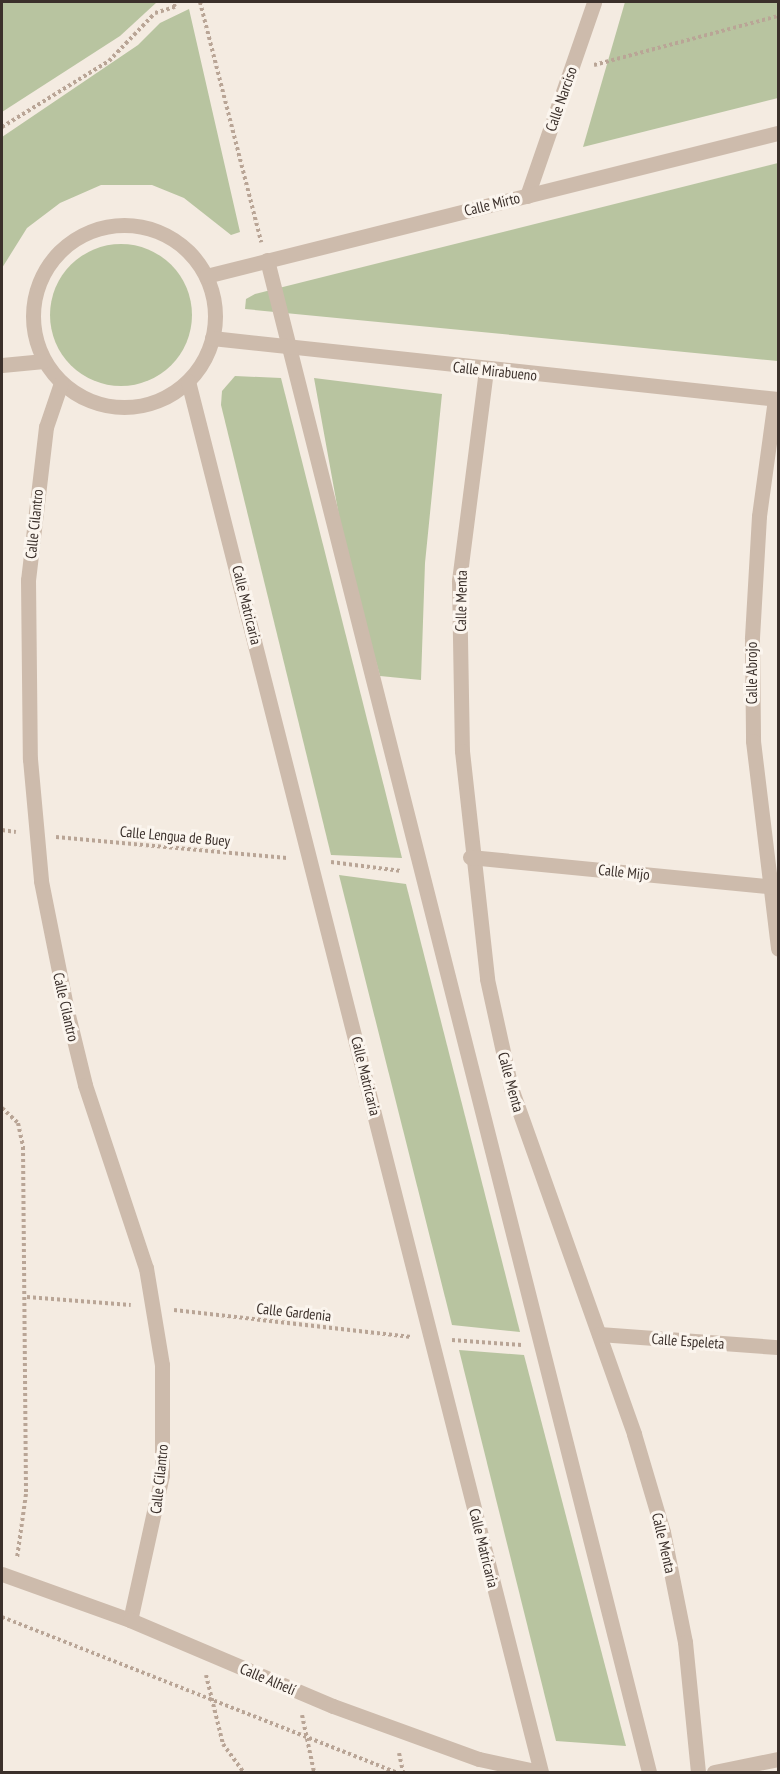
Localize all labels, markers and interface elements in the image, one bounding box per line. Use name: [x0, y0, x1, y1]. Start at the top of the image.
street label: Calle Narciso: [542, 64, 580, 134]
street label: Calle Mirto: [462, 188, 522, 220]
street label: Calle Mirabueno: [452, 358, 538, 384]
street label: Calle Cilantro: [21, 488, 47, 560]
street label: Calle Matricaria: [228, 564, 266, 646]
street label: Calle Menta: [451, 570, 471, 632]
street label: Calle Abrojo: [743, 642, 761, 704]
street label: Calle Lengua de Buey: [119, 822, 231, 850]
street label: Calle Mijo: [597, 860, 651, 884]
street label: Calle Cilantro: [49, 971, 83, 1043]
street label: Calle Matricaria: [347, 1035, 385, 1117]
street label: Calle Menta: [494, 1050, 528, 1114]
street label: Calle Gardenia: [256, 1299, 332, 1325]
street label: Calle Espeleta: [651, 1329, 725, 1353]
street label: Calle Cilantro: [146, 1443, 172, 1515]
street label: Calle Matricaria: [465, 1507, 503, 1589]
street label: Calle Menta: [648, 1511, 680, 1575]
street label: Calle Alhelí: [237, 1659, 299, 1699]

